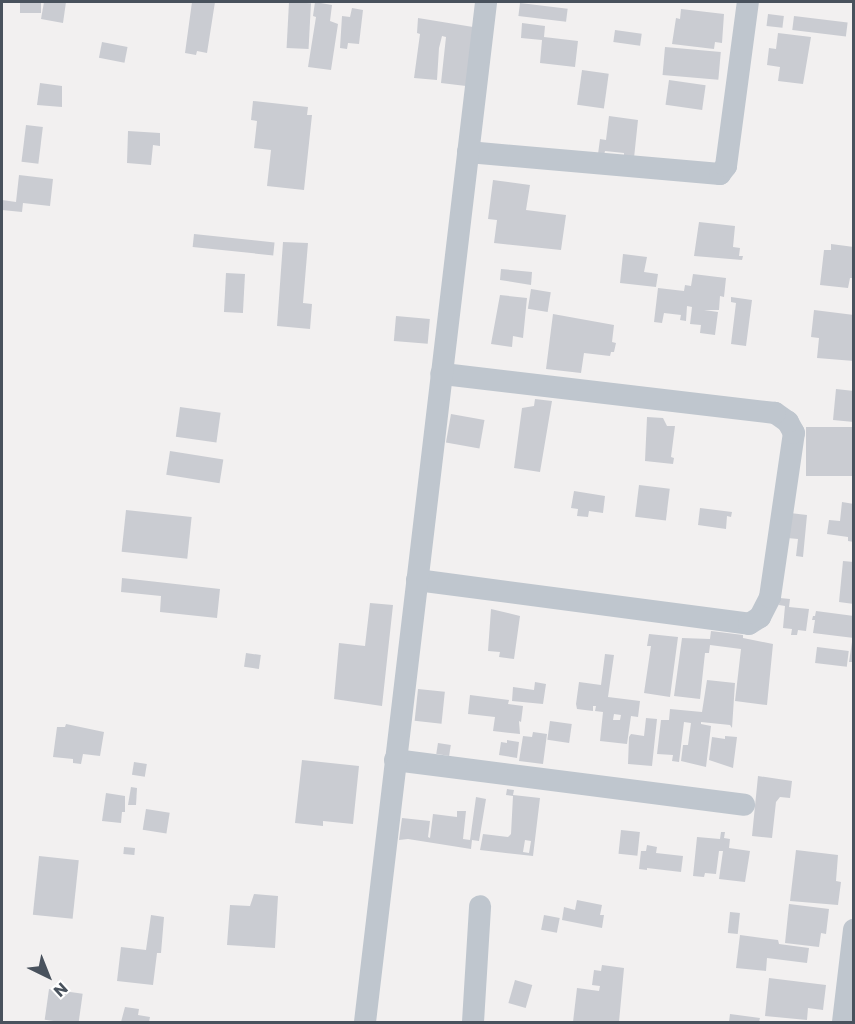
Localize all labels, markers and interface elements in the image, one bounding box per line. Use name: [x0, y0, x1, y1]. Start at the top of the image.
north arrow: [18, 946, 78, 1006]
text: N: [48, 977, 73, 1002]

